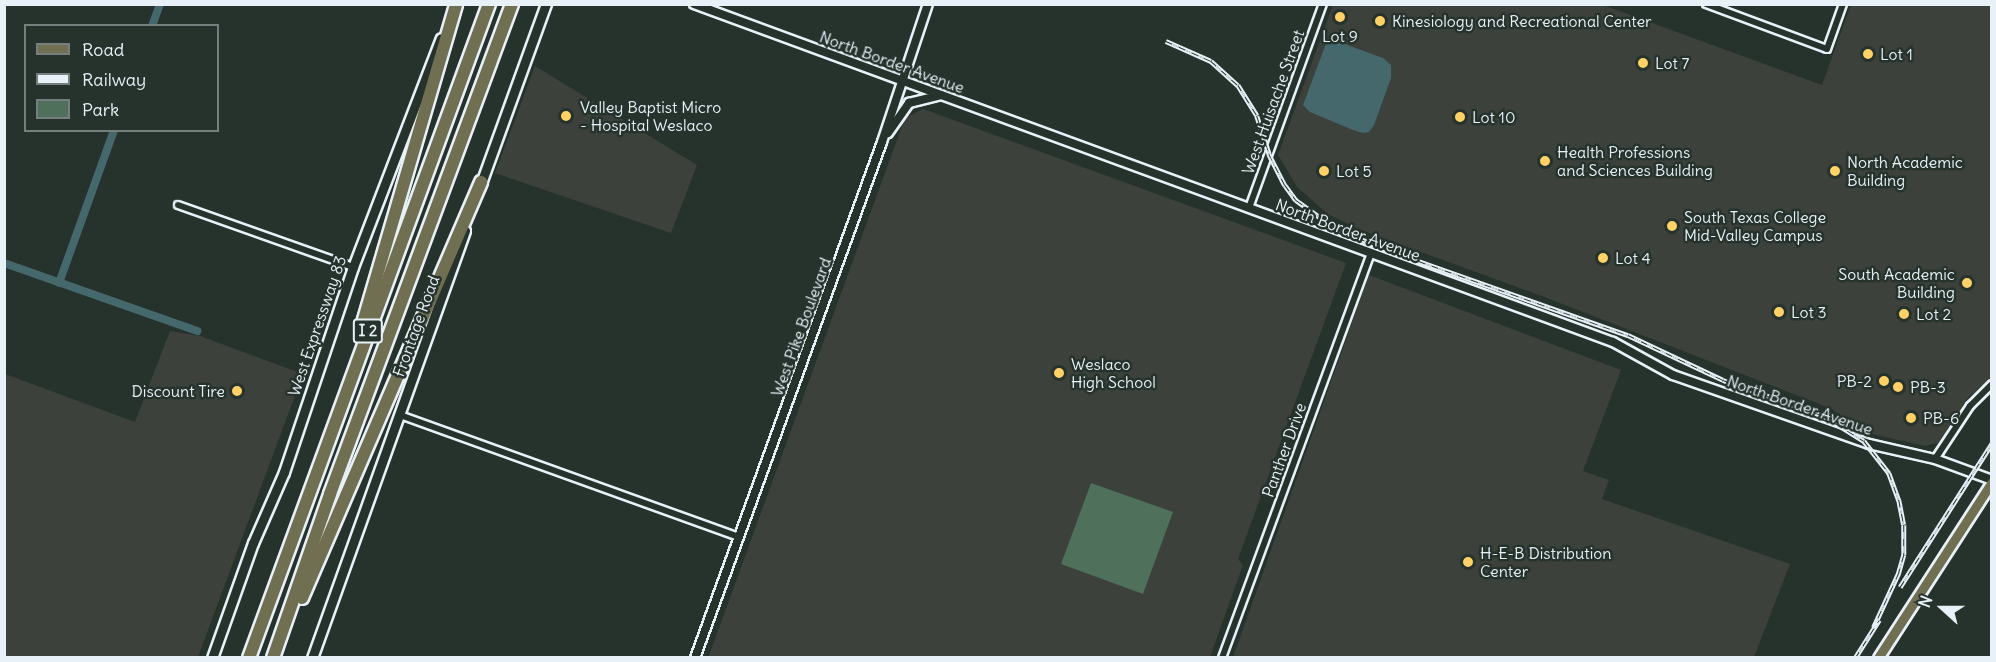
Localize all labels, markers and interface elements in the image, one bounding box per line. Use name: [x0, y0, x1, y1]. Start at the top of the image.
marker: Lot 9: [1333, 10, 1347, 24]
place label: Kinesiology and Recreational Center: [1392, 11, 1652, 31]
marker: Kinesiology and Recreational Center: [1373, 14, 1387, 28]
legend: [24, 24, 219, 132]
place label: Lot 9: [1322, 26, 1358, 46]
street label: North Border Avenue: [817, 27, 967, 97]
street label: West Huisache Street: [1238, 27, 1308, 177]
text: Road: [82, 38, 124, 61]
place label: Lot 1: [1880, 44, 1913, 64]
marker: Lot 1: [1861, 47, 1875, 61]
place label: Lot 7: [1655, 53, 1689, 73]
marker: Lot 7: [1636, 56, 1650, 70]
text: Railway: [82, 68, 146, 91]
place label: Valley Baptist Micro - Hospital Weslaco: [580, 97, 721, 135]
text: Park: [82, 98, 119, 121]
marker: Valley Baptist Micro - Hospital Weslaco: [557, 107, 575, 125]
place label: Lot 10: [1472, 107, 1515, 127]
marker: Lot 10: [1453, 110, 1467, 124]
place label: Health Professions and Sciences Building: [1557, 142, 1713, 180]
place label: North Academic Building: [1847, 152, 1963, 190]
marker: Health Professions and Sciences Building: [1538, 154, 1552, 168]
place label: Lot 5: [1336, 161, 1372, 181]
marker: Lot 5: [1317, 164, 1331, 178]
marker: North Academic Building: [1828, 164, 1842, 178]
street label: North Border Avenue: [1273, 195, 1423, 265]
place label: South Texas College Mid-Valley Campus: [1684, 207, 1826, 245]
marker: South Texas College Mid-Valley Campus: [1665, 219, 1679, 233]
place label: Lot 4: [1615, 248, 1651, 268]
marker: Lot 4: [1596, 251, 1610, 265]
street label: West Expressway 83: [284, 253, 350, 399]
street label: West Pike Boulevard: [767, 255, 835, 399]
place label: South Academic Building: [1838, 264, 1955, 302]
street label: Frontage Road: [389, 273, 443, 379]
marker: South Academic Building: [1960, 276, 1974, 290]
place label: Lot 3: [1791, 302, 1827, 322]
place label: Lot 2: [1916, 304, 1951, 324]
marker: Lot 3: [1772, 305, 1786, 319]
marker: Lot 2: [1897, 307, 1911, 321]
road number: I 2: [352, 319, 385, 343]
place label: Weslaco High School: [1071, 354, 1156, 392]
marker: Weslaco High School: [1052, 366, 1066, 380]
street label: North Border Avenue: [1725, 371, 1875, 439]
place label: PB-2: [1837, 371, 1872, 391]
marker: PB-2: [1877, 374, 1891, 388]
place label: PB-3: [1910, 377, 1946, 397]
marker: PB-3: [1891, 380, 1905, 394]
place label: Discount Tire: [132, 381, 225, 401]
marker: Discount Tire: [230, 384, 244, 398]
street label: Panther Drive: [1258, 400, 1310, 500]
place label: PB-6: [1923, 408, 1959, 428]
marker: PB-6: [1904, 411, 1918, 425]
place label: H-E-B Distribution Center: [1480, 543, 1612, 581]
marker: H-E-B Distribution Center: [1461, 555, 1475, 569]
north arrow: [1912, 578, 1972, 638]
text: N: [1914, 593, 1937, 610]

